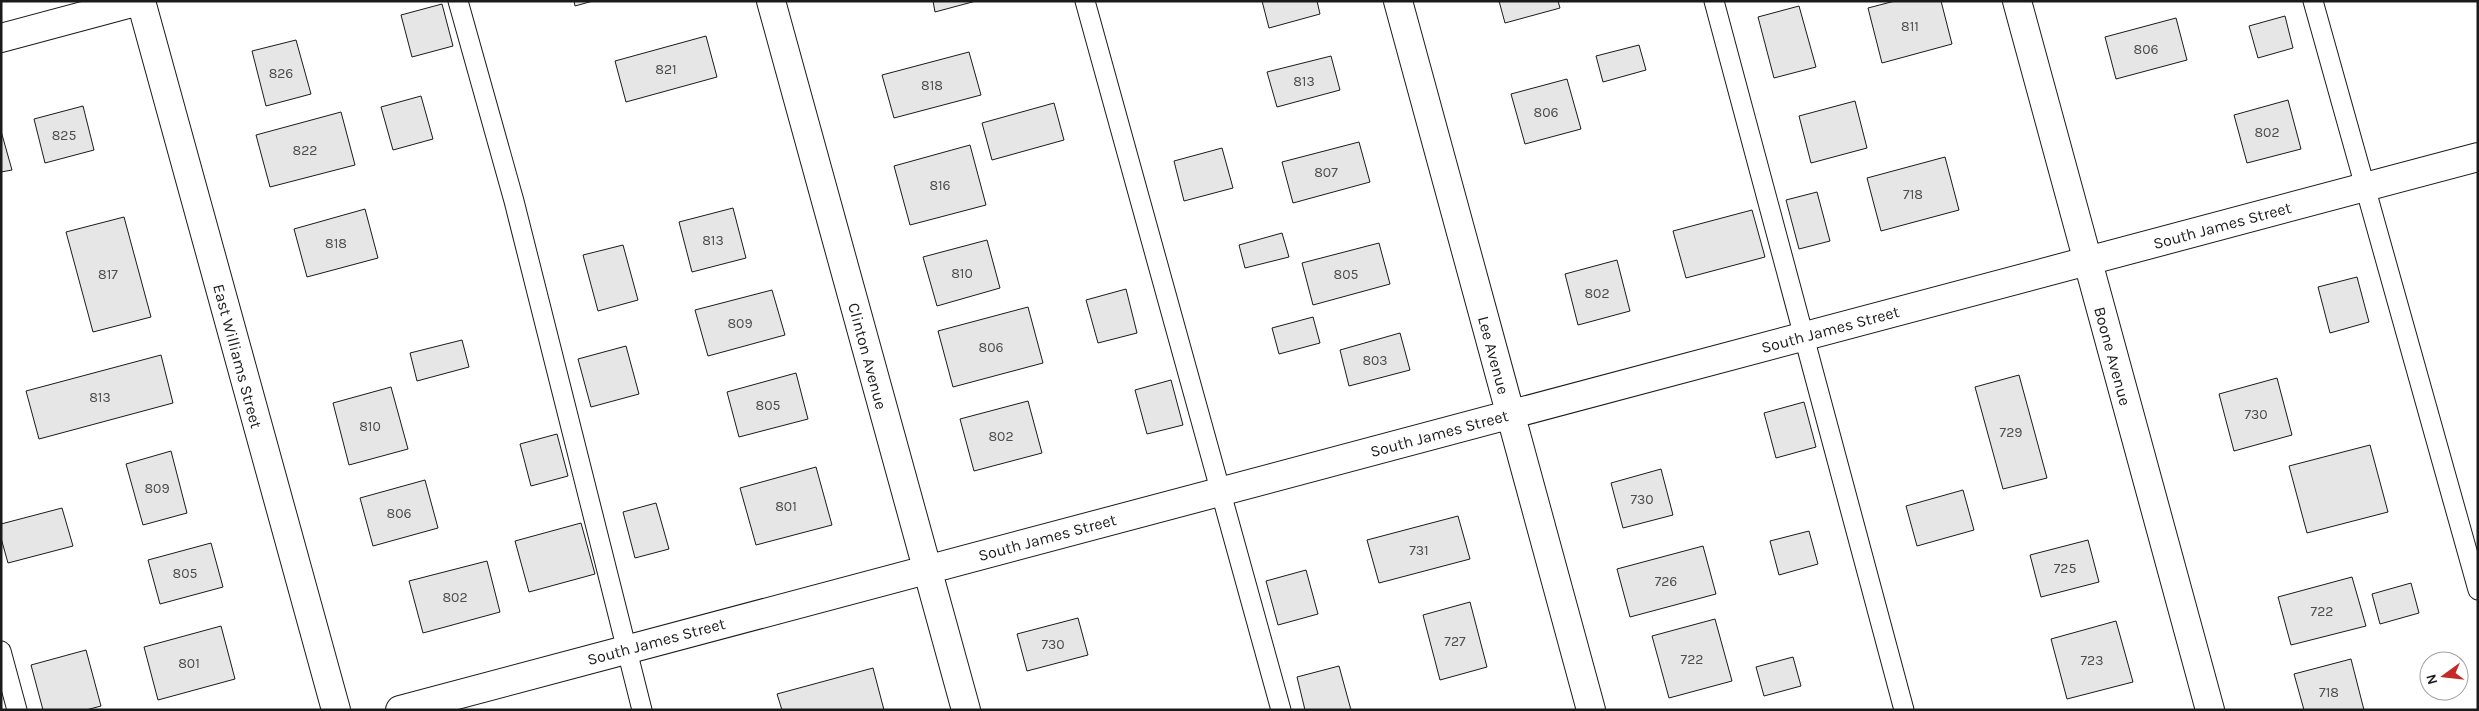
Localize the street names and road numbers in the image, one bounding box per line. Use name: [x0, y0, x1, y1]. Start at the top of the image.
street label: South James Street: [2151, 198, 2293, 253]
street label: East Williams Street: [209, 282, 266, 430]
street label: Clinton Avenue: [844, 301, 891, 412]
street label: South James Street: [1759, 302, 1901, 357]
street label: Boone Avenue: [2090, 305, 2135, 408]
street label: Lee Avenue: [1474, 314, 1513, 396]
street label: South James Street: [1368, 406, 1510, 461]
street label: South James Street: [976, 510, 1118, 565]
street label: South James Street: [585, 614, 727, 669]

